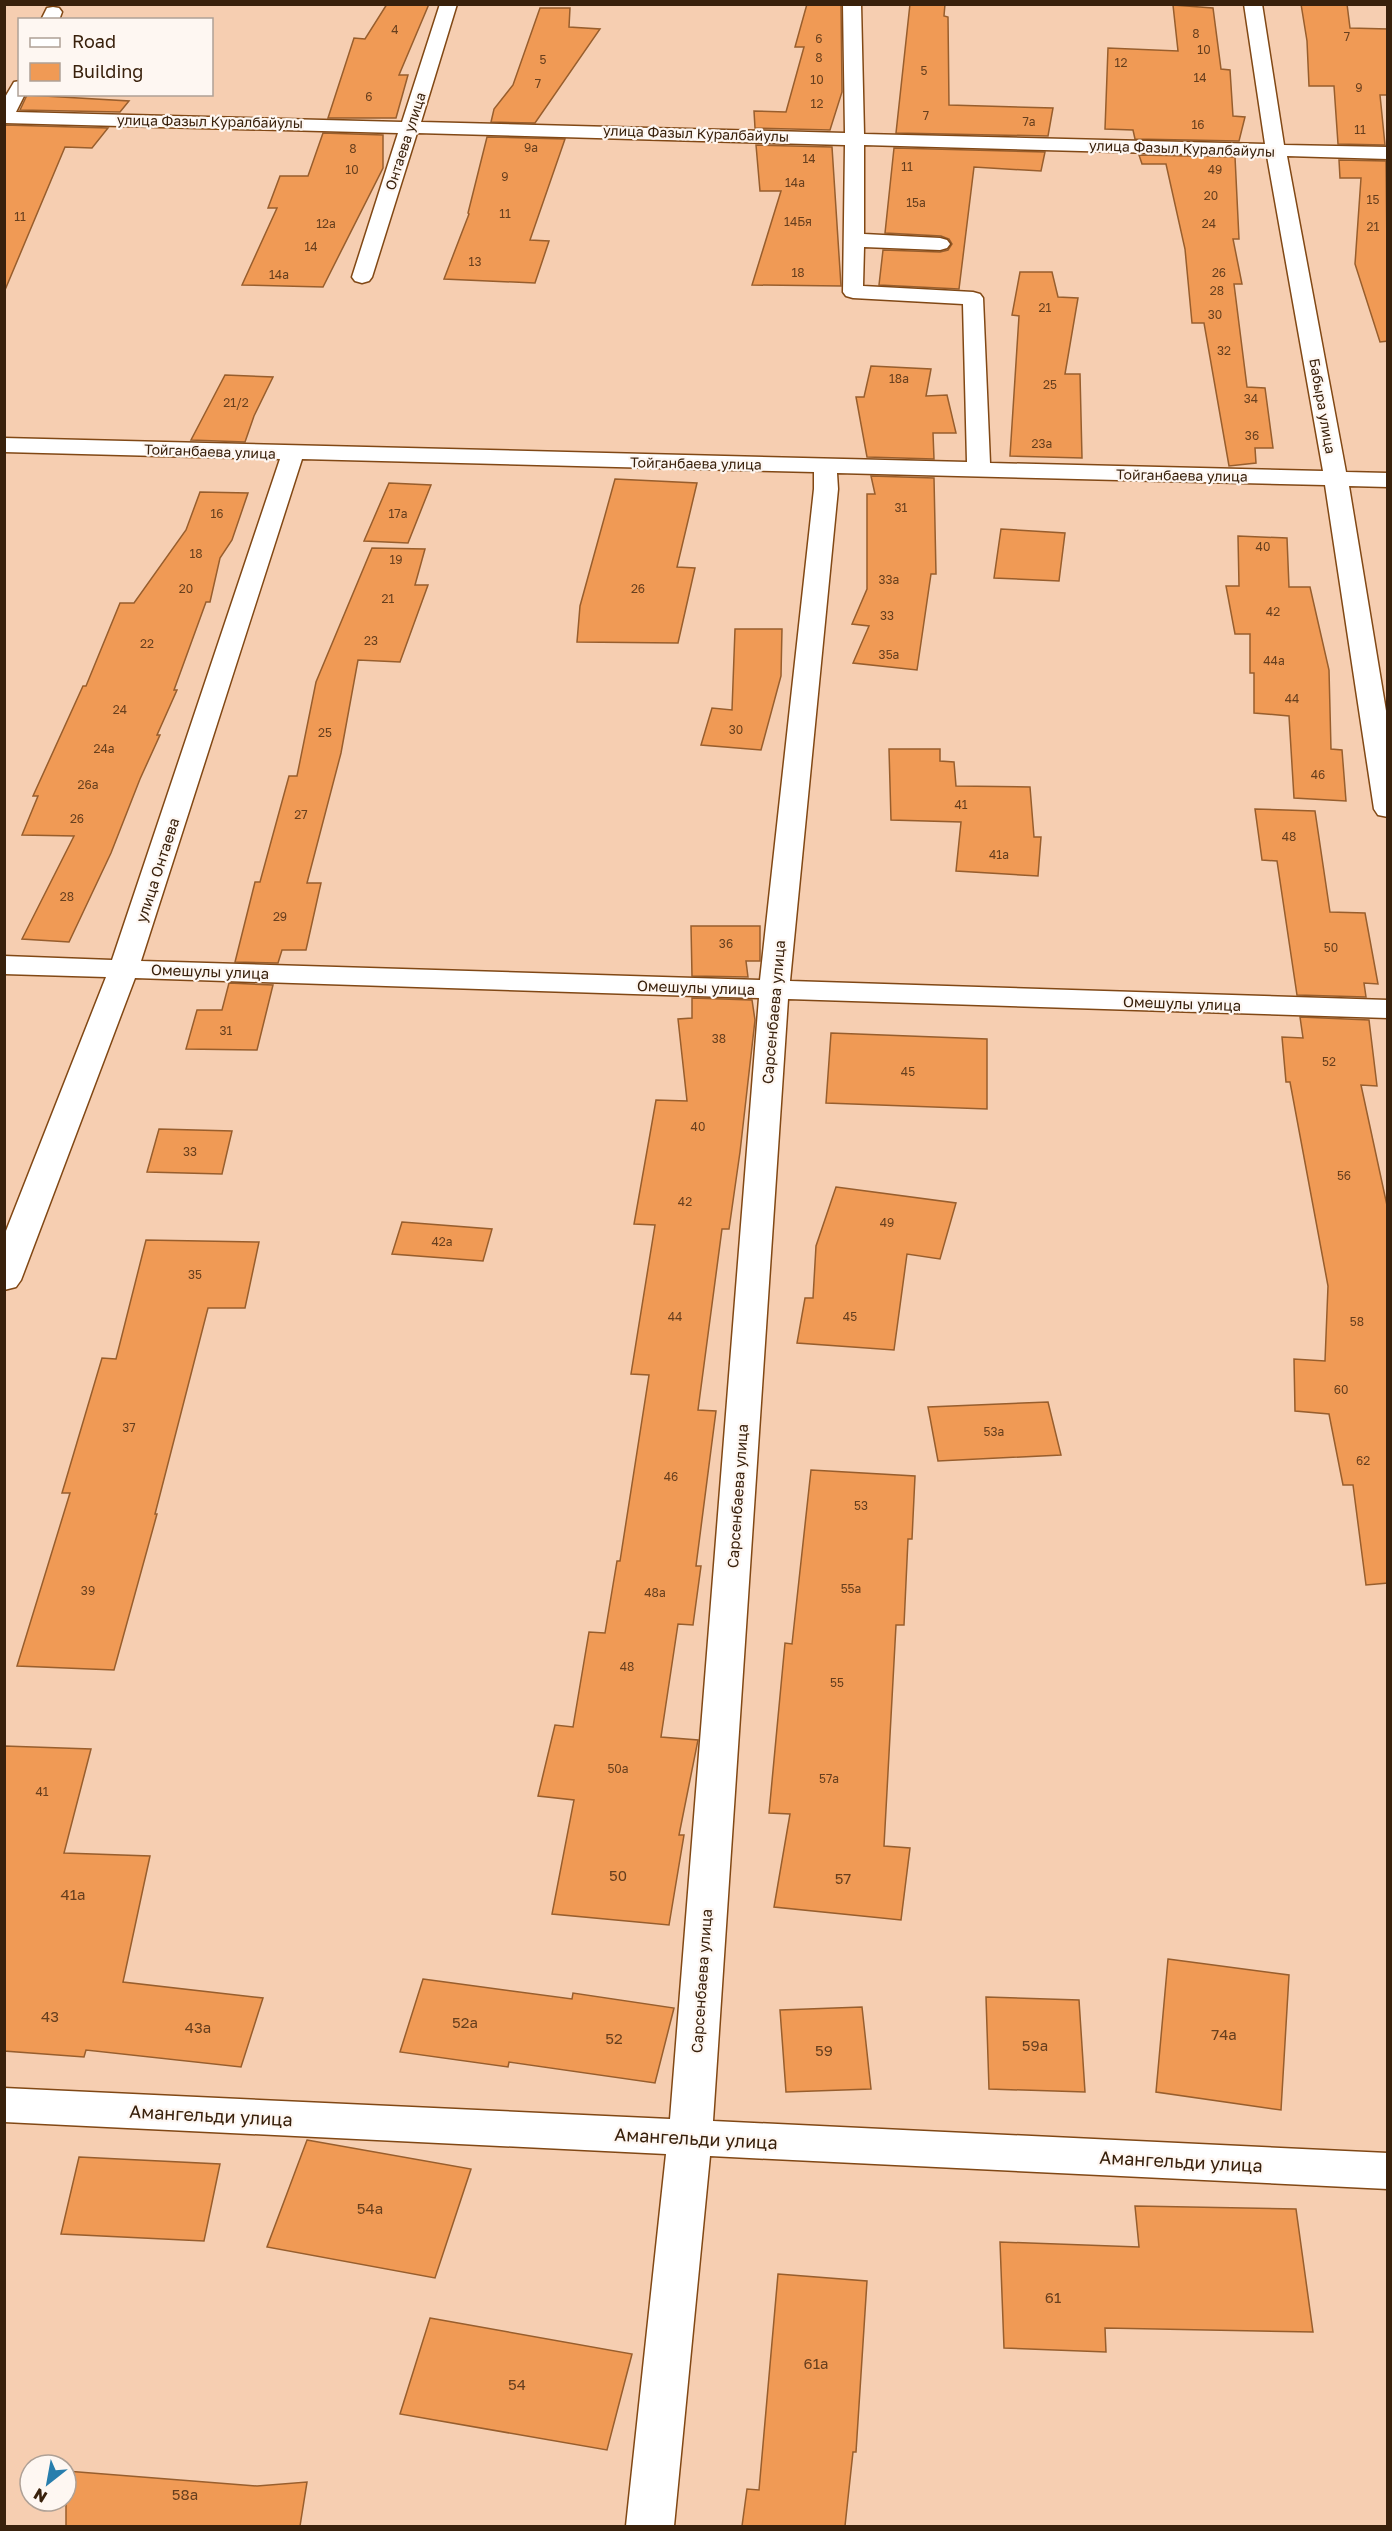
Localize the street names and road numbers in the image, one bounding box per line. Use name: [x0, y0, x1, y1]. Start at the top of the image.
street label: Онтаева улица: [381, 90, 429, 192]
street label: улица Фазыл Куралбайулы: [117, 111, 303, 131]
street label: улица Фазыл Куралбайулы: [603, 121, 789, 145]
street label: улица Фазыл Куралбайулы: [1089, 136, 1275, 160]
street label: Бабыра улица: [1306, 357, 1340, 455]
street label: Тойганбаева улица: [144, 440, 276, 462]
street label: Тойганбаева улица: [630, 453, 762, 473]
street label: Тойганбаева улица: [1116, 465, 1248, 485]
street label: улица Онтаева: [132, 815, 182, 925]
street label: Сарсенбаева улица: [758, 939, 788, 1085]
street label: Омешулы улица: [151, 960, 269, 982]
street label: Омешулы улица: [637, 976, 755, 998]
street label: Омешулы улица: [1123, 992, 1241, 1014]
street label: Сарсенбаева улица: [723, 1423, 751, 1569]
street label: Сарсенбаева улица: [687, 1908, 715, 2054]
street label: Амангельди улица: [129, 2100, 293, 2130]
street label: Амангельди улица: [614, 2123, 778, 2153]
street label: Амангельди улица: [1099, 2146, 1263, 2176]

